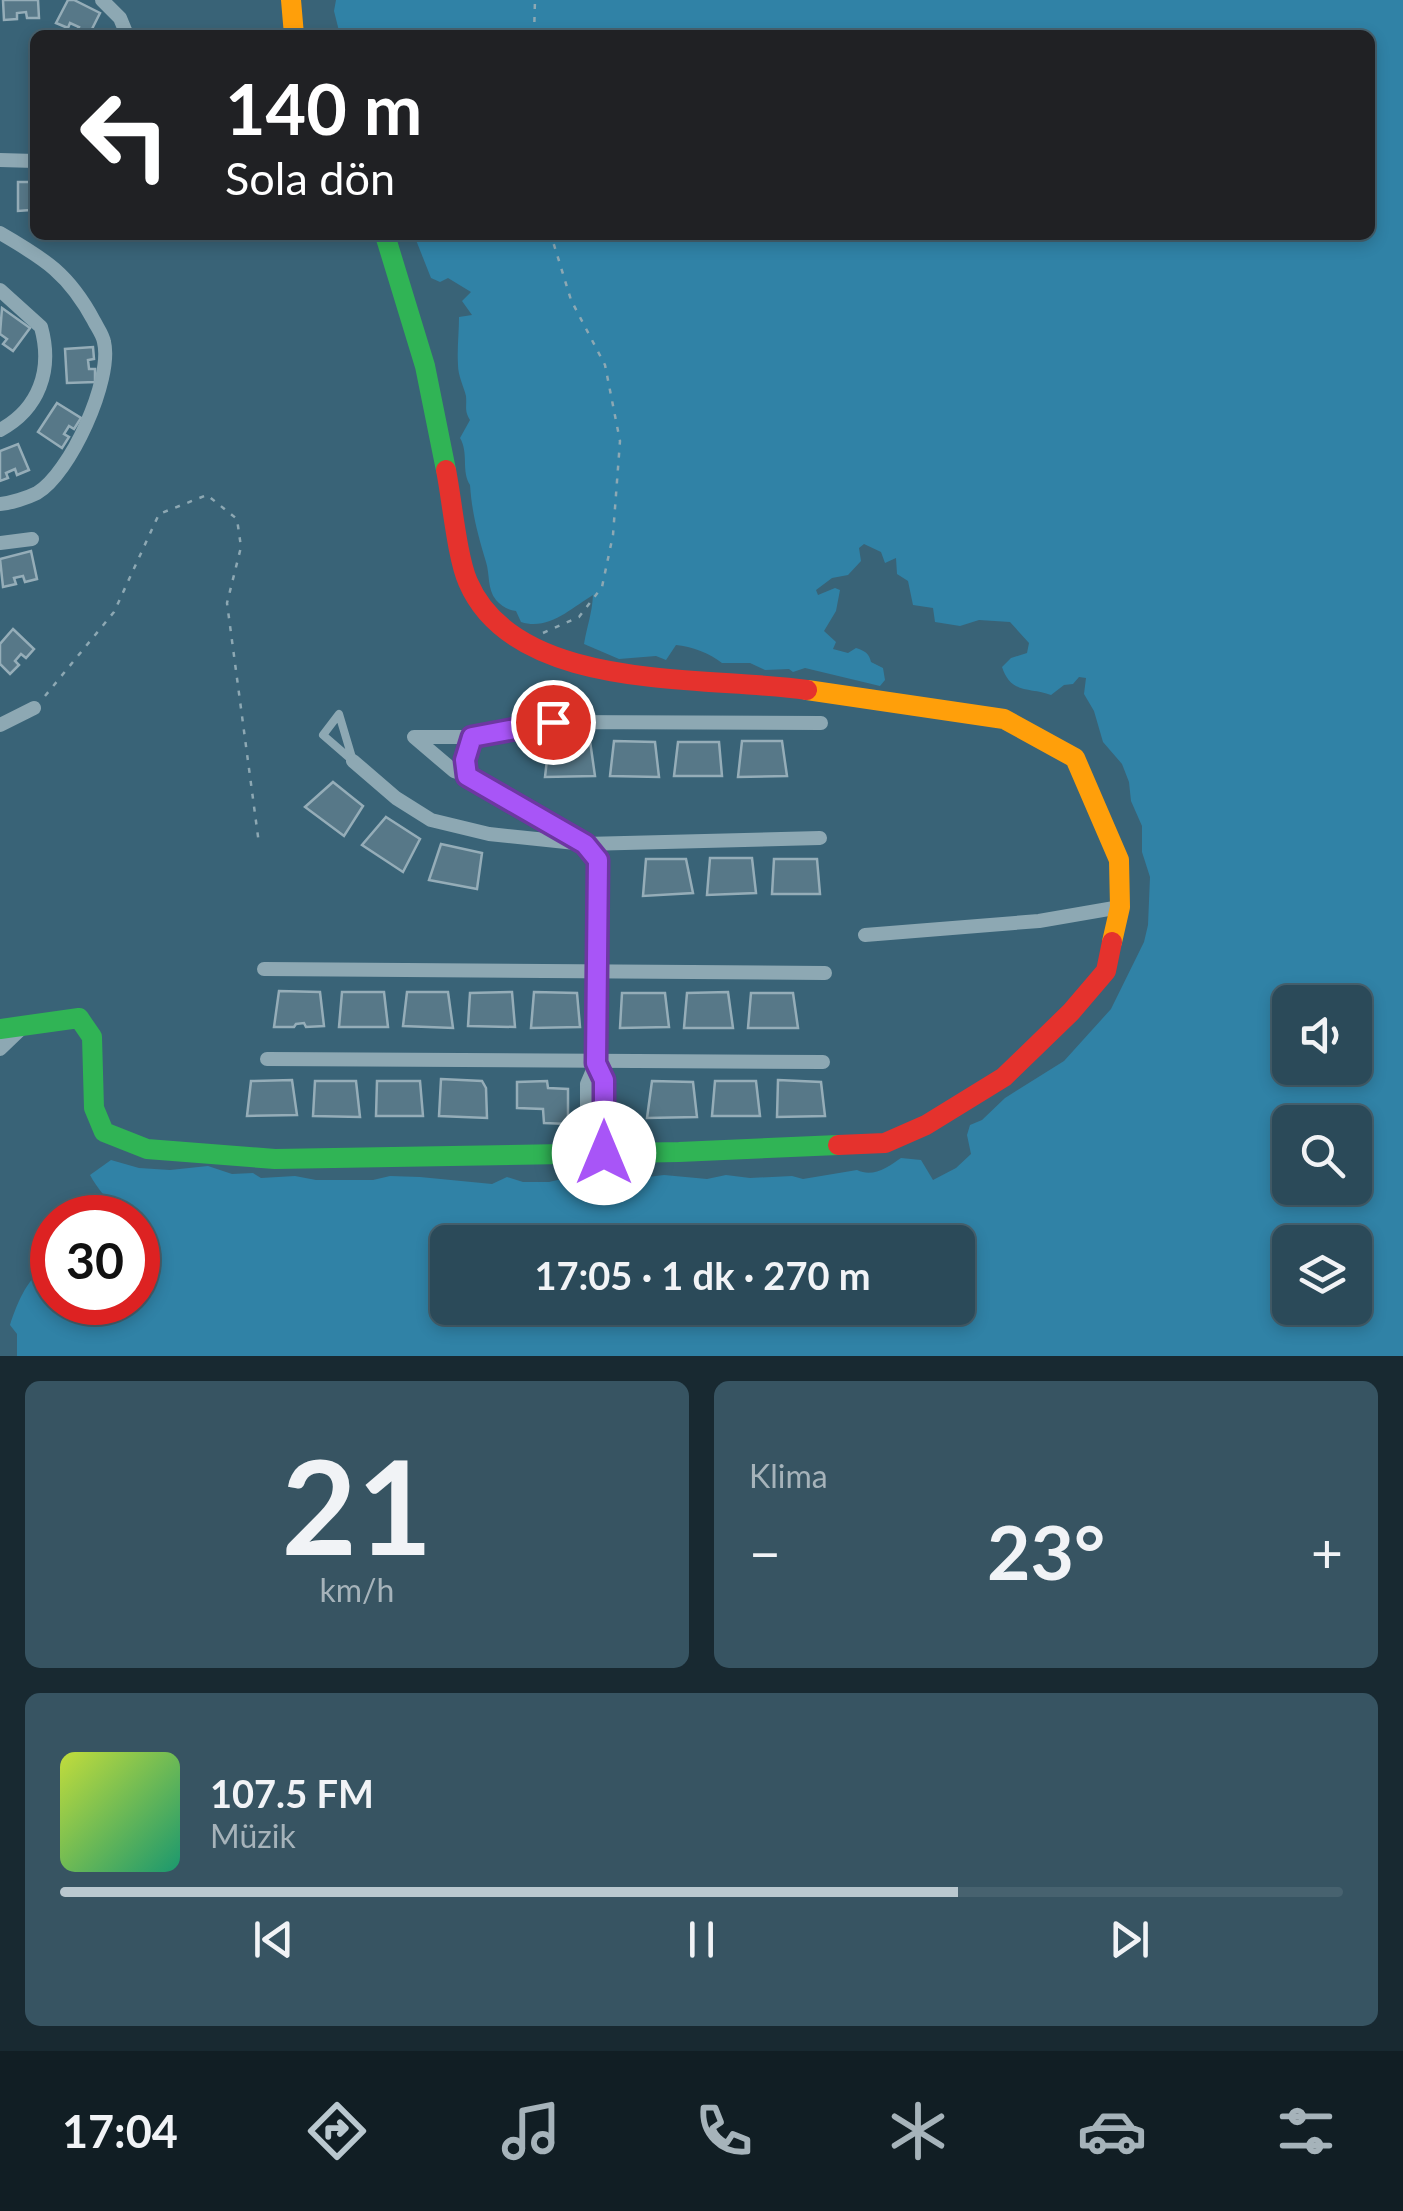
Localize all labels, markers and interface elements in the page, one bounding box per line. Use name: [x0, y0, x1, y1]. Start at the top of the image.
text: 140 m: [225, 66, 422, 150]
icon: left: [60, 70, 190, 200]
text: Sola dön: [225, 151, 395, 205]
pin: [511, 680, 596, 765]
icon: arrive: [526, 695, 581, 750]
map controls: [1272, 985, 1372, 1325]
button: sound: [1272, 985, 1372, 1085]
position arrow: [552, 1101, 656, 1205]
button: search: [1272, 1105, 1372, 1205]
speed limit sign: 30: [30, 1195, 160, 1325]
button: layers: [1272, 1225, 1372, 1325]
text: 17:05 · 1 dk · 270 m: [534, 1252, 871, 1298]
text: 21: [282, 1427, 432, 1583]
text: Klima: [749, 1456, 828, 1495]
text: 23°: [987, 1506, 1105, 1596]
text: −: [749, 1519, 781, 1585]
text: +: [1311, 1519, 1343, 1585]
text: km/h: [320, 1570, 394, 1609]
text: 107.5 FM: [210, 1770, 374, 1816]
text: Müzik: [210, 1816, 296, 1855]
icon: previous: [246, 1912, 301, 1967]
icon: pause: [674, 1912, 729, 1967]
icon: next: [1102, 1912, 1157, 1967]
icon: directions: [302, 2096, 372, 2166]
icon: music: [496, 2096, 566, 2166]
icon: phone: [689, 2096, 759, 2166]
icon: climate: [883, 2096, 953, 2166]
icon: car: [1077, 2096, 1147, 2166]
icon: filters: [1271, 2096, 1341, 2166]
text: 17:04: [62, 2104, 178, 2158]

